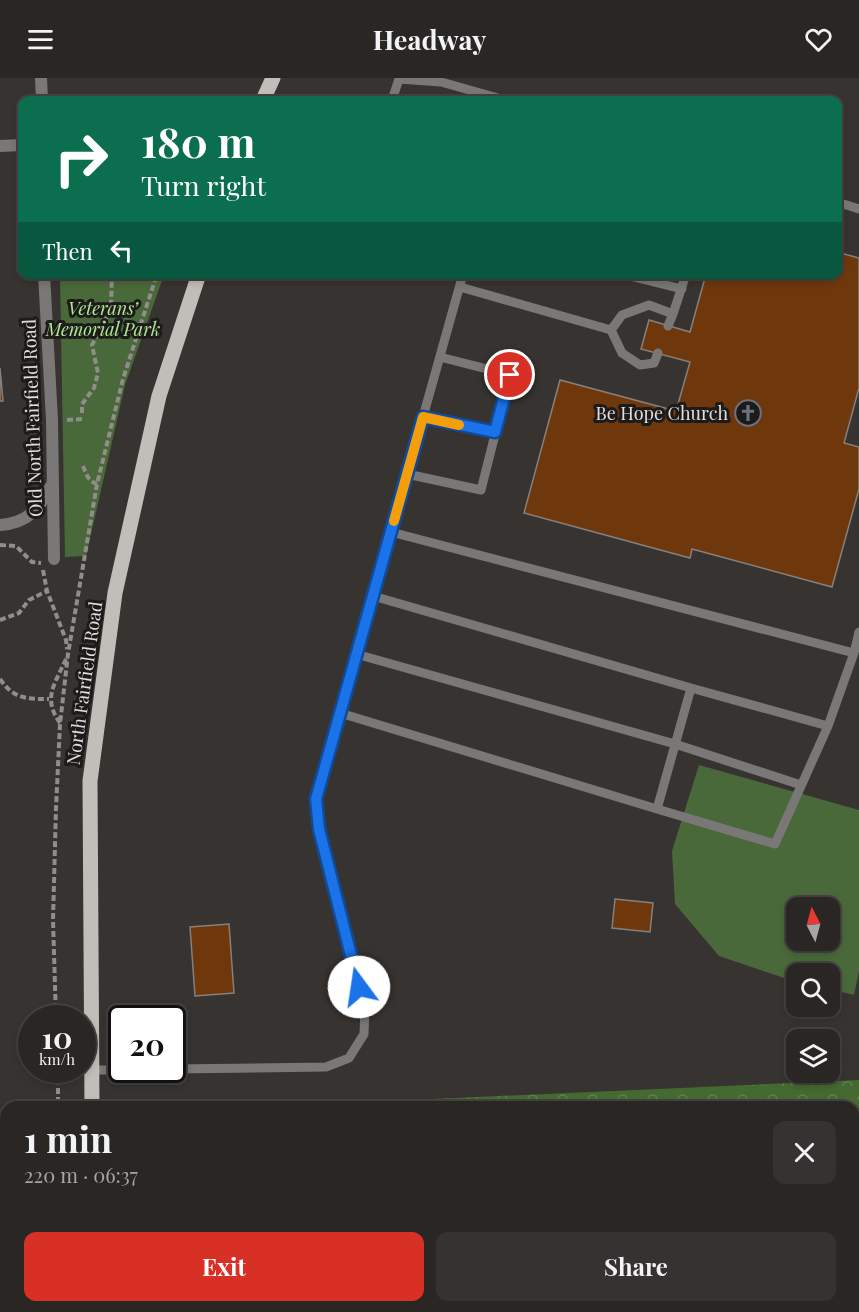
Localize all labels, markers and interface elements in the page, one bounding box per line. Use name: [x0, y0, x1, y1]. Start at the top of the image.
text: Headway: [373, 21, 486, 57]
icon: menu: [24, 23, 57, 56]
icon: heart: [802, 23, 835, 56]
text: 180 m: [141, 113, 256, 169]
icon: right: [42, 120, 120, 198]
text: Turn right: [141, 167, 266, 203]
icon: left: [105, 234, 138, 267]
text: Then: [42, 236, 93, 266]
park label: Veterans’ Memorial Park: [45, 296, 160, 341]
street label: Old North Fairfield Road: [17, 318, 47, 517]
pin: [484, 349, 535, 400]
icon: arrive: [493, 358, 526, 391]
church icon: Be Hope Church: [733, 398, 763, 428]
place label: Be Hope Church: [596, 401, 728, 425]
street label: North Fairfield Road: [61, 599, 107, 766]
north arrow: [786, 897, 840, 951]
map controls: [786, 897, 840, 1083]
position arrow: [327, 955, 391, 1019]
button: search: [786, 963, 840, 1017]
speed limit sign: 20: [108, 1005, 186, 1083]
text: 10: [42, 1017, 72, 1057]
button: layers: [786, 1029, 840, 1083]
text: km/h: [39, 1049, 75, 1069]
text: 1 min: [24, 1114, 112, 1162]
button: close: [773, 1121, 836, 1184]
text: 220 m · 06:37: [24, 1161, 138, 1188]
button: Exit: [24, 1232, 424, 1301]
button: Share: [436, 1232, 836, 1301]

